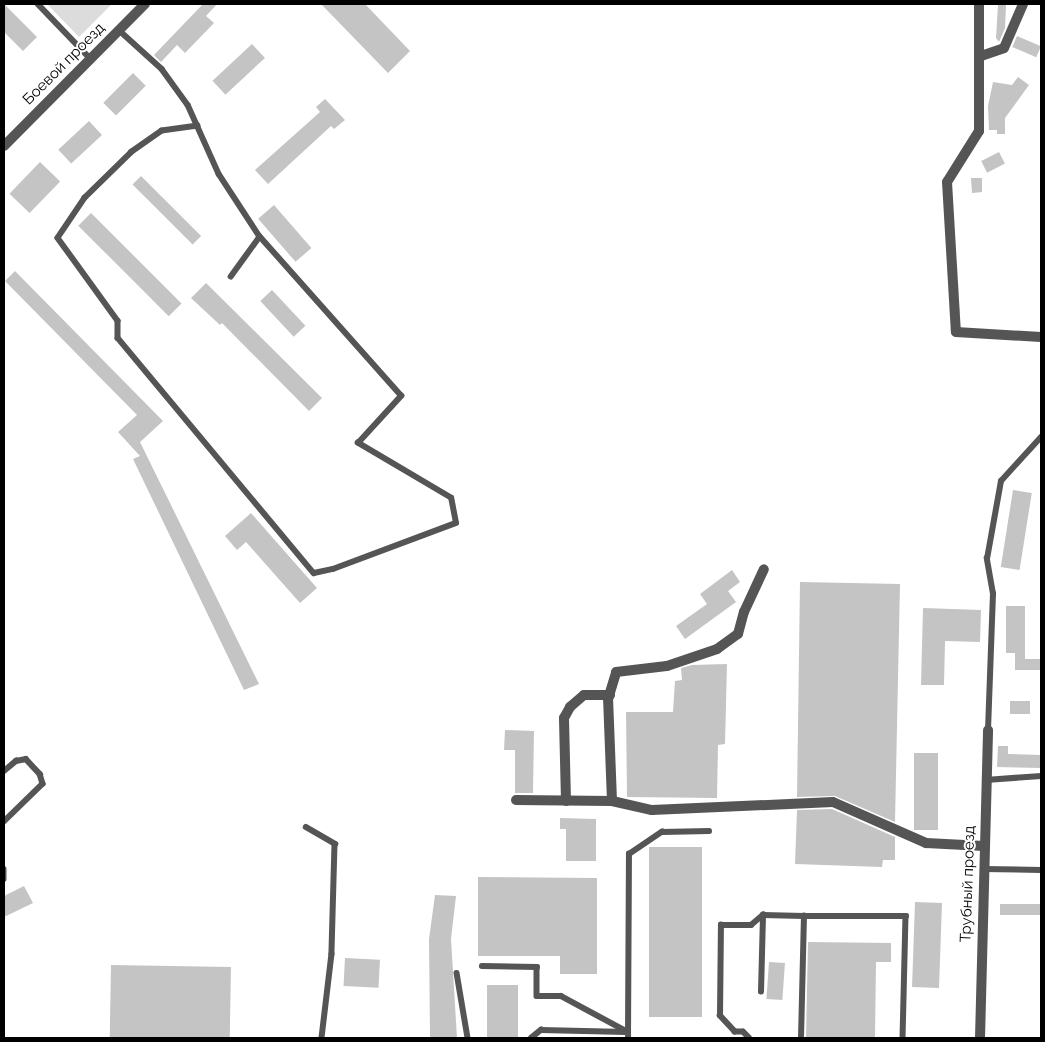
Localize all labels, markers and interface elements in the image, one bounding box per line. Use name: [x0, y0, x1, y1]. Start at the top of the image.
street label: Боевой проезд: [19, 19, 109, 109]
street label: Трубный проезд: [957, 825, 979, 943]

